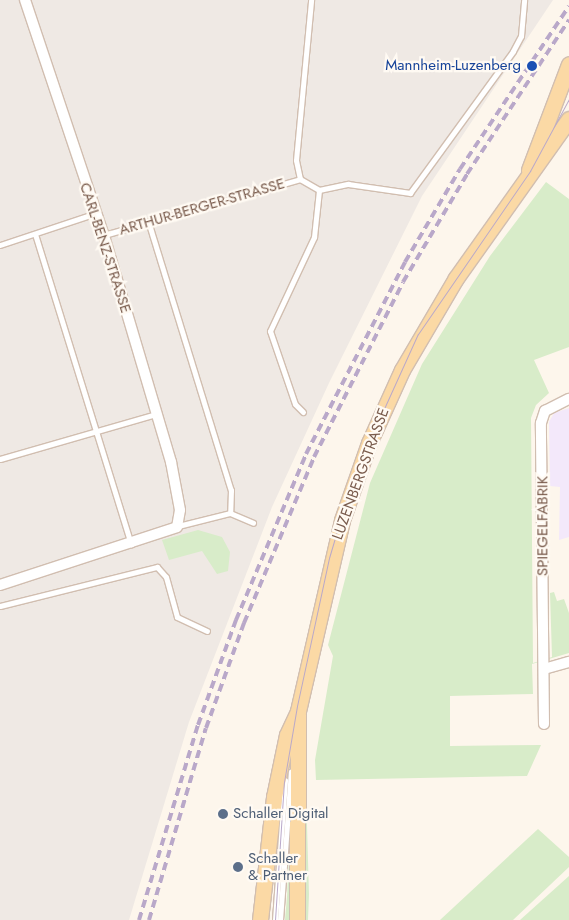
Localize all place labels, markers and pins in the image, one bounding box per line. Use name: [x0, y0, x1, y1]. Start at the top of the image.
place label: Mannheim-Luzenberg: [385, 57, 521, 75]
marker: Mannheim-Luzenberg: [525, 59, 539, 73]
place label: Schaller Digital: [233, 805, 329, 823]
marker: Schaller Digital: [217, 808, 229, 820]
place label: Schaller & Partner: [248, 849, 307, 884]
marker: Schaller & Partner: [232, 861, 244, 873]

